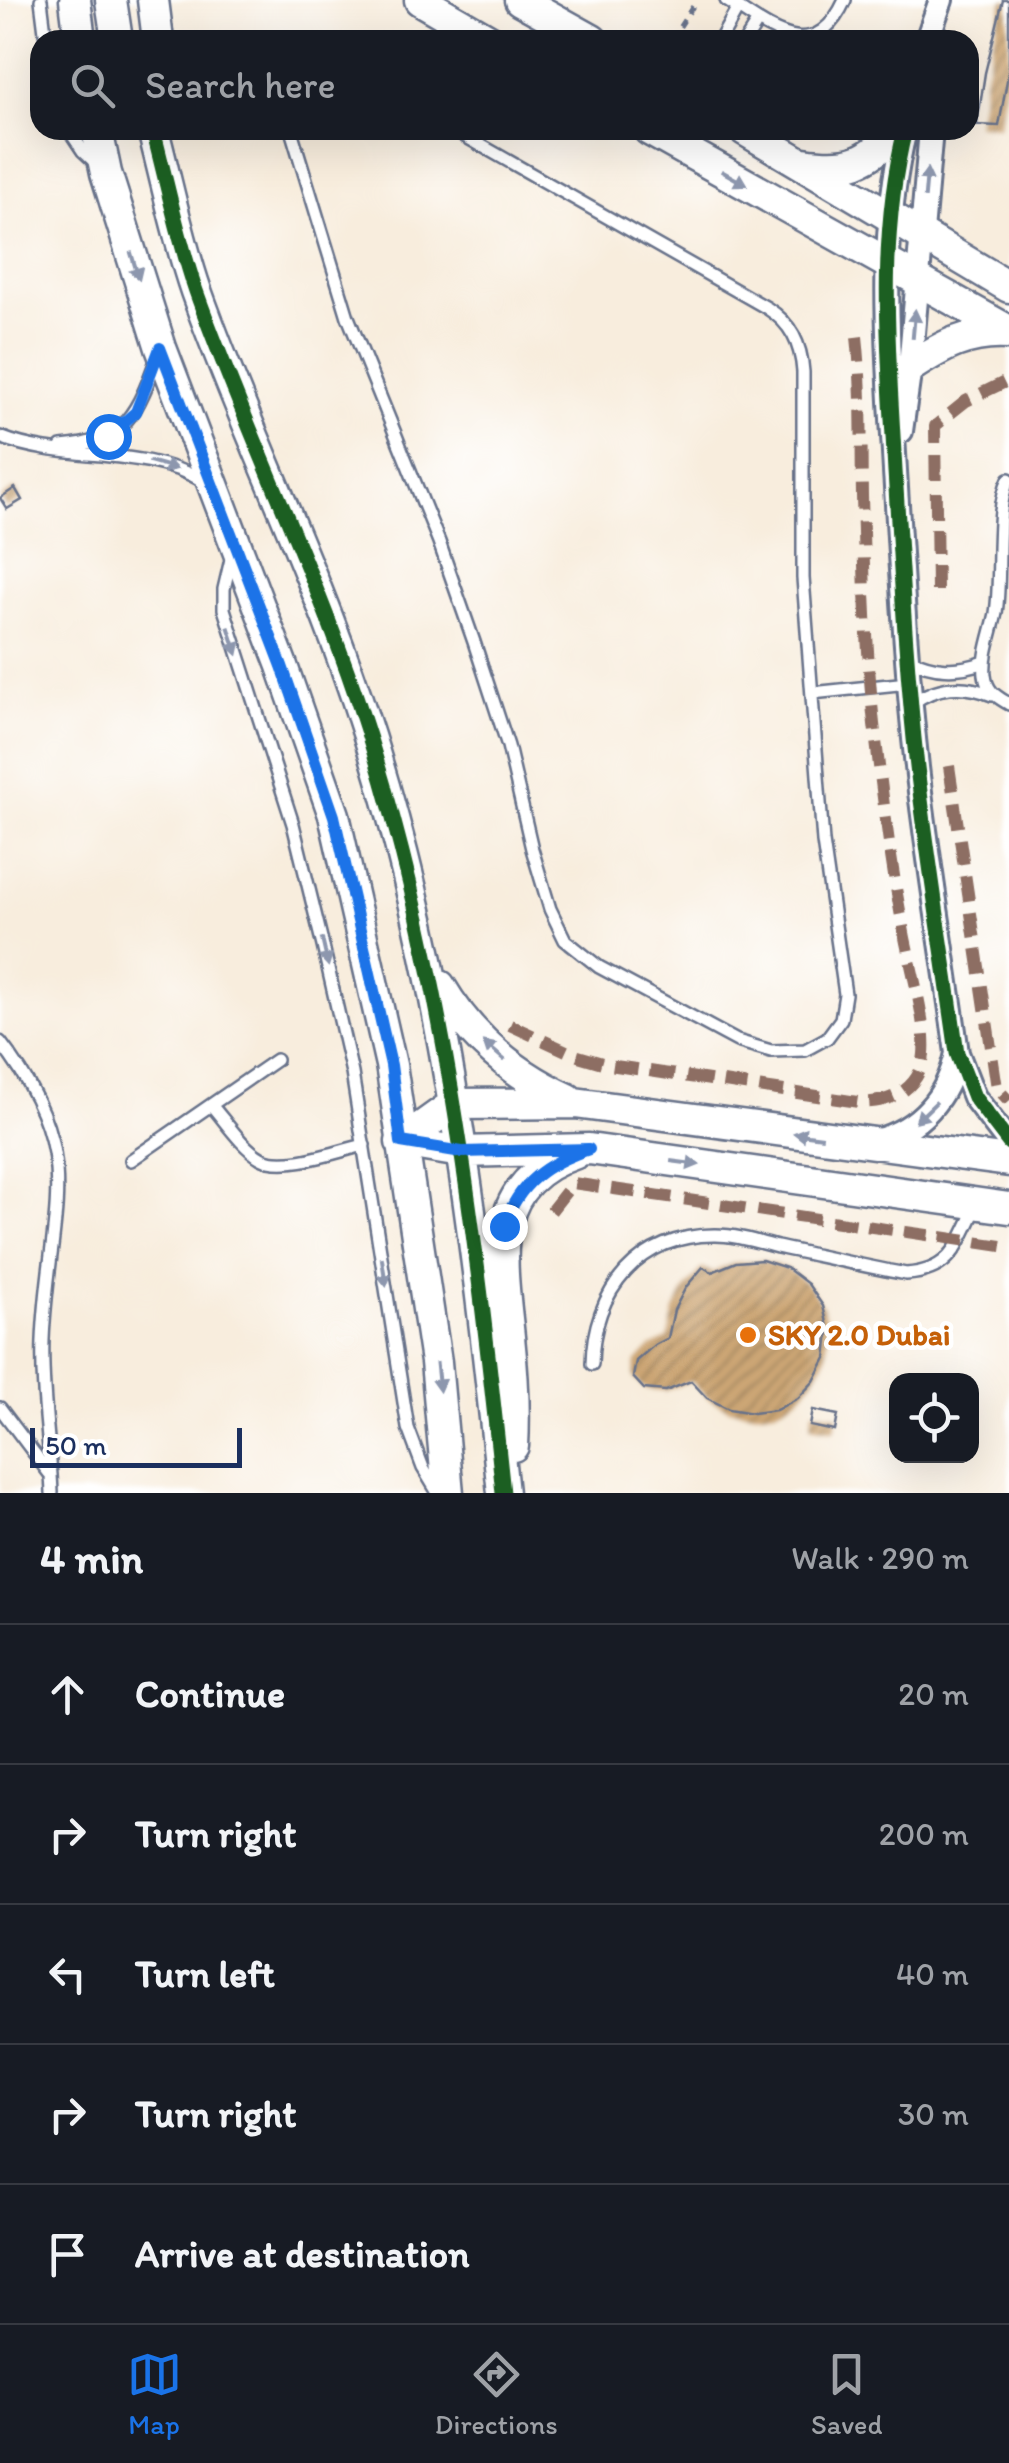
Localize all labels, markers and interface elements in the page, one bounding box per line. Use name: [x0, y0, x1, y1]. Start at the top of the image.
search box: [30, 30, 979, 140]
icon: search: [65, 58, 120, 113]
text: Search here: [145, 62, 336, 108]
one-way arrow: [918, 167, 934, 198]
one-way arrow: [720, 168, 748, 186]
one-way arrow: [128, 252, 143, 282]
one-way arrow: [906, 308, 922, 340]
route start: [86, 414, 132, 460]
one-way arrow: [148, 457, 179, 473]
one-way arrow: [227, 626, 242, 656]
one-way arrow: [318, 937, 333, 968]
one-way arrow: [481, 1040, 506, 1062]
one-way arrow: [915, 1100, 939, 1123]
one-way arrow: [792, 1126, 824, 1142]
one-way arrow: [670, 1155, 702, 1171]
route end: [482, 1204, 528, 1250]
one-way arrow: [377, 1257, 392, 1288]
place label: SKY 2.0 Dubai: [768, 1316, 950, 1353]
marker: SKY 2.0 Dubai: [737, 1324, 759, 1346]
one-way arrow: [430, 1361, 446, 1393]
map controls: [889, 1373, 979, 1463]
button: locate: [889, 1373, 979, 1463]
scale bar: [30, 1423, 242, 1468]
text: 50 m: [45, 1428, 107, 1462]
text: 4 min: [40, 1533, 143, 1584]
text: Walk · 290 m: [791, 1539, 969, 1577]
icon: ahead: [40, 1667, 95, 1722]
text: Continue: [135, 1671, 285, 1717]
text: 20 m: [898, 1675, 969, 1713]
icon: right: [40, 1807, 95, 1862]
text: Turn right: [135, 1811, 297, 1857]
text: 200 m: [879, 1815, 969, 1853]
icon: left: [40, 1947, 95, 2002]
text: Turn left: [135, 1951, 275, 1997]
text: 40 m: [896, 1955, 969, 1993]
icon: right: [40, 2087, 95, 2142]
text: Turn right: [135, 2091, 297, 2137]
text: 30 m: [898, 2095, 969, 2133]
icon: arrive: [40, 2227, 95, 2282]
text: Arrive at destination: [135, 2231, 470, 2277]
tab: Map: [127, 2347, 182, 2441]
tab: Directions: [435, 2347, 558, 2441]
tab: Saved: [811, 2347, 882, 2441]

